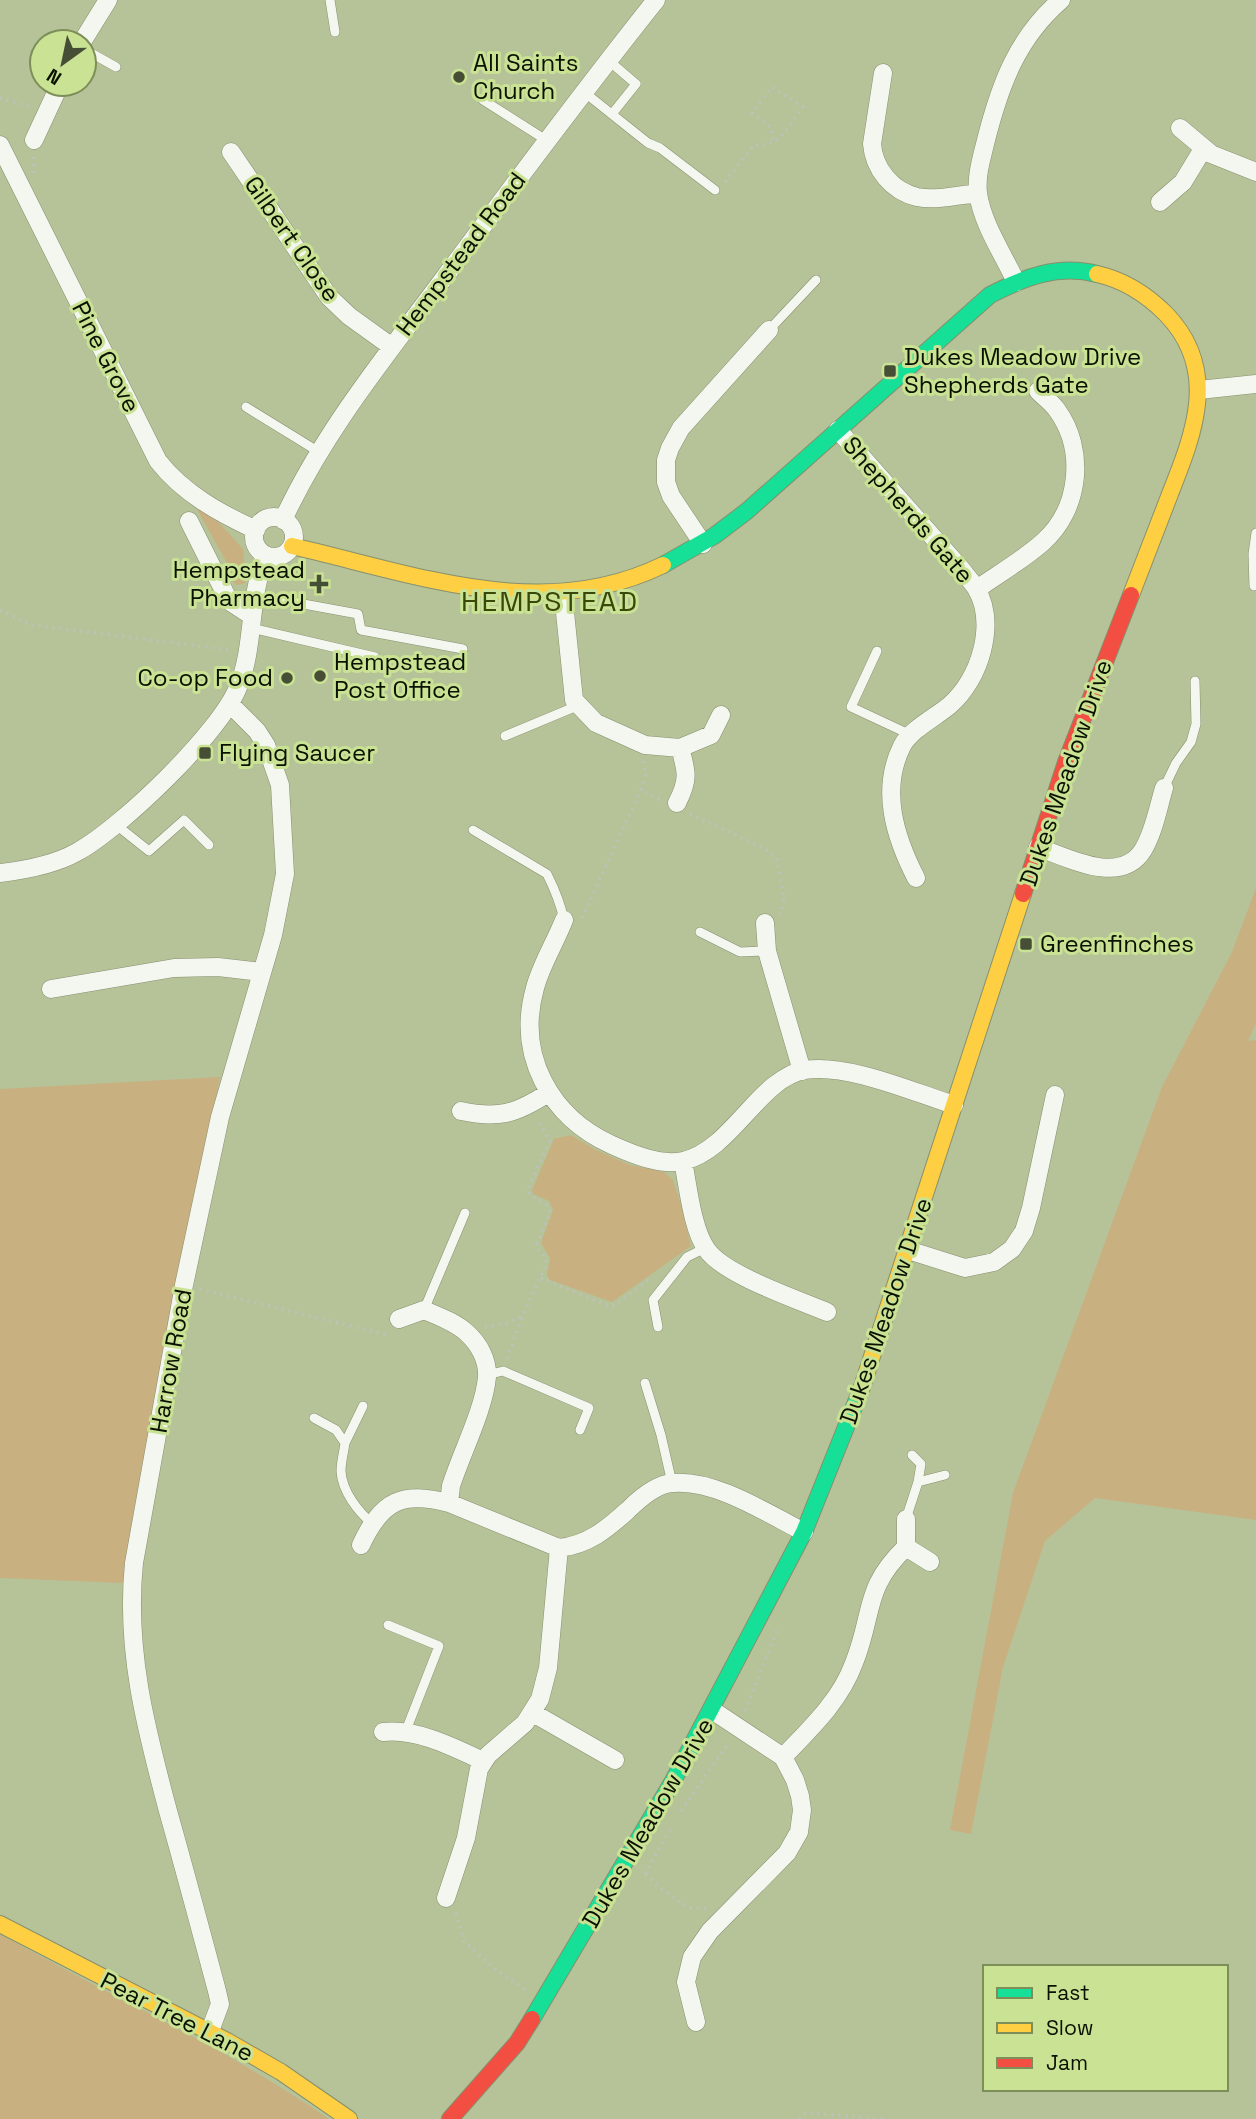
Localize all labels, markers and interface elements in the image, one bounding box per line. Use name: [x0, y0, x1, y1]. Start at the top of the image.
north arrow: [28, 28, 98, 98]
place label: All Saints Church: [473, 47, 579, 106]
text: N: [42, 63, 66, 91]
marker: All Saints Church: [451, 69, 467, 85]
street label: Hempstead Road: [389, 166, 532, 342]
street label: Gilbert Close: [238, 170, 347, 308]
street label: Pine Grove: [65, 296, 148, 418]
place label: Dukes Meadow Drive Shepherds Gate: [904, 341, 1141, 400]
marker: Dukes Meadow Drive Shepherds Gate: [882, 363, 898, 379]
street label: Shepherds Gate: [836, 430, 981, 589]
place label: Hempstead Pharmacy: [173, 554, 305, 613]
marker: Hempstead Pharmacy: [311, 576, 327, 592]
district label: HEMPSTEAD: [461, 583, 639, 619]
place label: Hempstead Post Office: [334, 646, 466, 705]
street label: Dukes Meadow Drive: [1012, 656, 1119, 890]
place label: Co-op Food: [137, 662, 273, 693]
marker: Hempstead Post Office: [312, 668, 328, 684]
marker: Co-op Food: [279, 670, 295, 686]
place label: Flying Saucer: [219, 737, 375, 768]
marker: Flying Saucer: [197, 745, 213, 761]
place label: Greenfinches: [1040, 928, 1194, 959]
marker: Greenfinches: [1018, 936, 1034, 952]
street label: Dukes Meadow Drive: [832, 1194, 939, 1428]
street label: Harrow Road: [143, 1286, 198, 1436]
street label: Dukes Meadow Drive: [575, 1712, 720, 1933]
street label: Pear Tree Lane: [95, 1965, 259, 2068]
legend: [983, 1965, 1228, 2091]
text: Fast: [1046, 1979, 1090, 2006]
text: Slow: [1046, 2014, 1094, 2041]
text: Jam: [1046, 2049, 1088, 2076]

